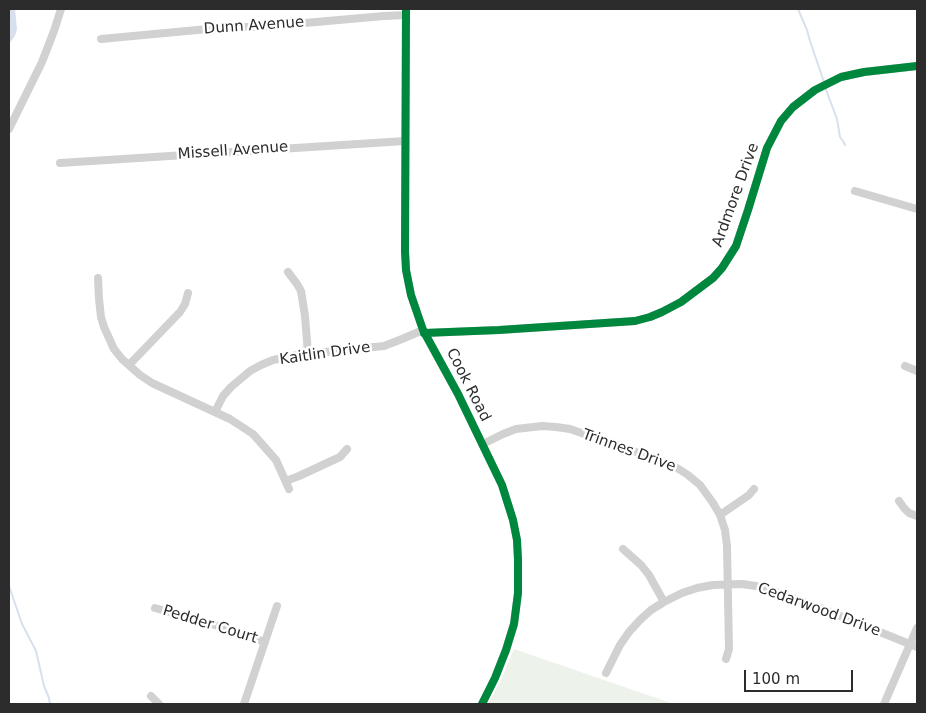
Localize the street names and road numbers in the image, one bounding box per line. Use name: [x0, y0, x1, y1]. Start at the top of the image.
street label: Dunn Avenue: [203, 14, 305, 38]
street label: Missell Avenue: [177, 138, 289, 164]
street label: Ardmore Drive: [709, 141, 763, 249]
street label: Kaitlin Drive: [278, 339, 372, 369]
street label: Cook Road: [442, 345, 494, 425]
street label: Trinnes Drive: [580, 426, 678, 476]
street label: Cedarwood Drive: [755, 579, 883, 641]
street label: Pedder Court: [160, 602, 260, 648]

